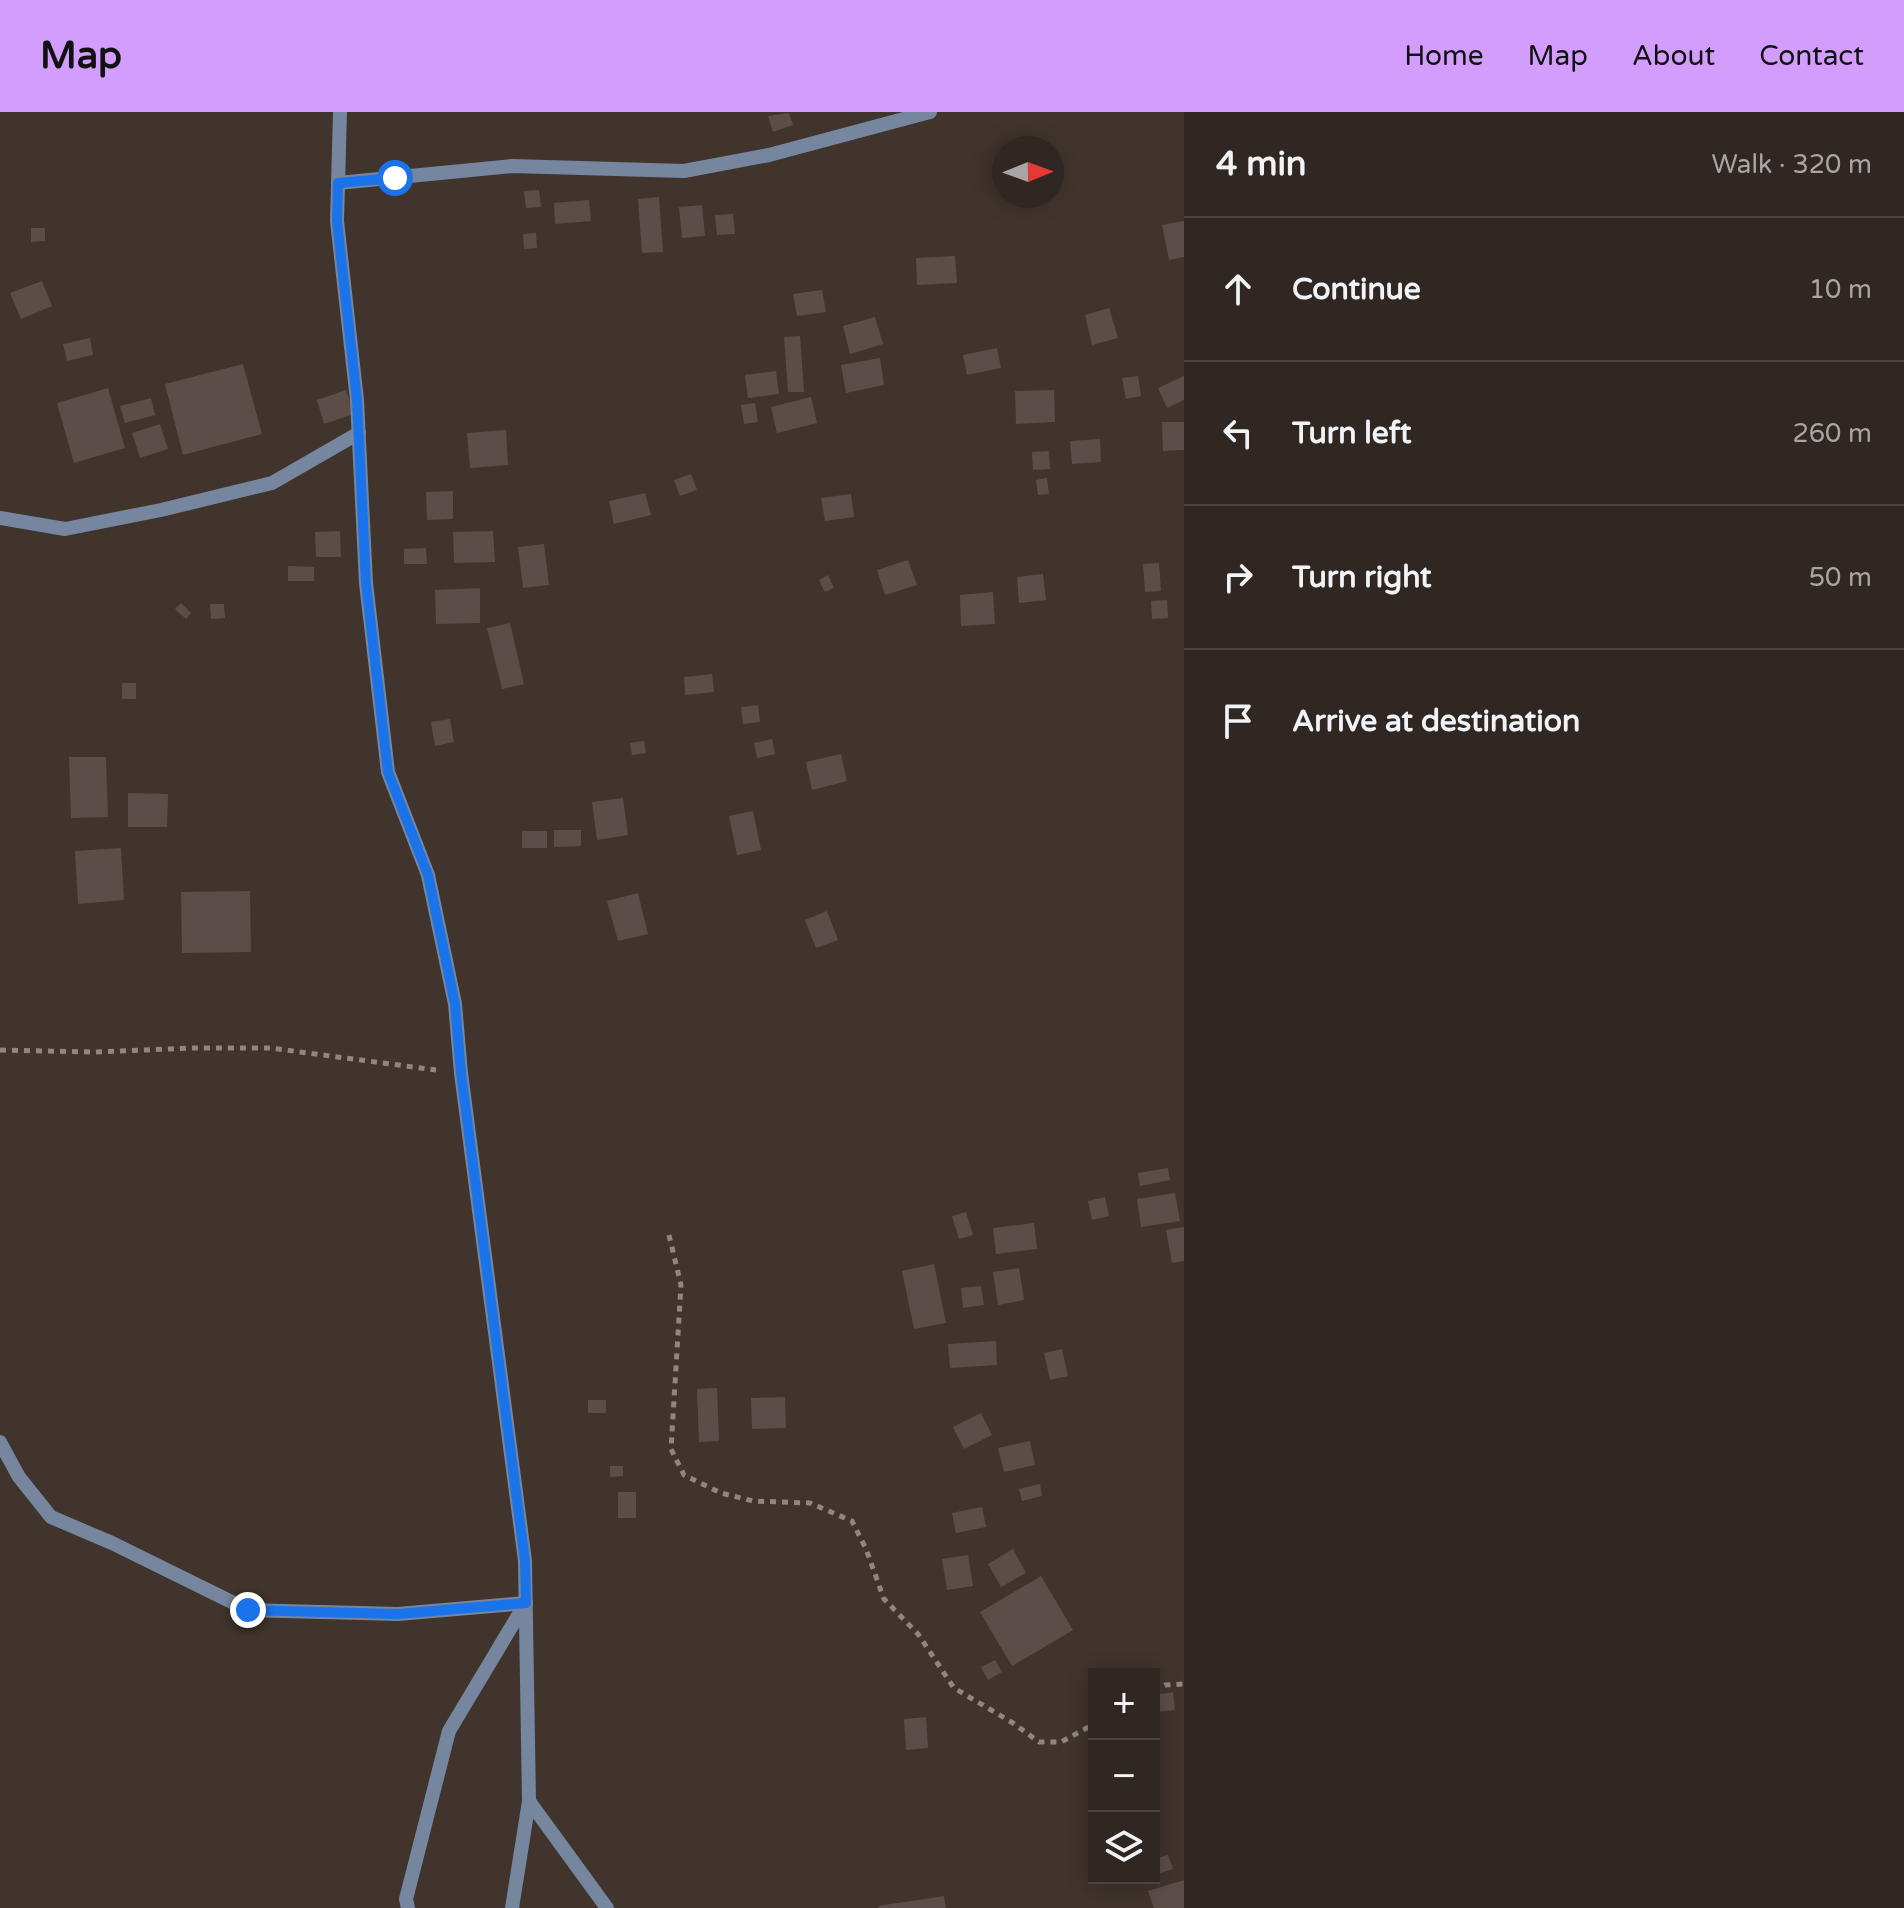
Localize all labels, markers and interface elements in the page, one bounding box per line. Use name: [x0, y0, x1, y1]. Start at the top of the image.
text: Map: [40, 33, 122, 79]
text: Home: [1404, 39, 1484, 73]
text: Map: [1528, 39, 1588, 73]
text: About: [1632, 39, 1715, 73]
text: Contact: [1759, 39, 1864, 73]
north arrow: [992, 136, 1064, 208]
text: 4 min: [1216, 144, 1307, 185]
text: Walk · 320 m: [1712, 149, 1872, 180]
route start: [377, 160, 413, 196]
icon: ahead: [1216, 267, 1260, 311]
text: Continue: [1292, 271, 1421, 308]
text: 10 m: [1809, 274, 1872, 305]
icon: left: [1216, 411, 1260, 455]
text: Turn left: [1292, 415, 1411, 452]
text: 260 m: [1792, 418, 1872, 449]
icon: right: [1216, 555, 1260, 599]
text: Turn right: [1292, 559, 1432, 596]
text: 50 m: [1809, 562, 1872, 593]
icon: arrive: [1216, 699, 1260, 743]
text: Arrive at destination: [1292, 703, 1580, 740]
route end: [230, 1592, 266, 1628]
map controls: [1088, 1668, 1160, 1884]
button: +: [1088, 1668, 1160, 1740]
button: −: [1088, 1740, 1160, 1812]
button: layers: [1088, 1812, 1160, 1884]

